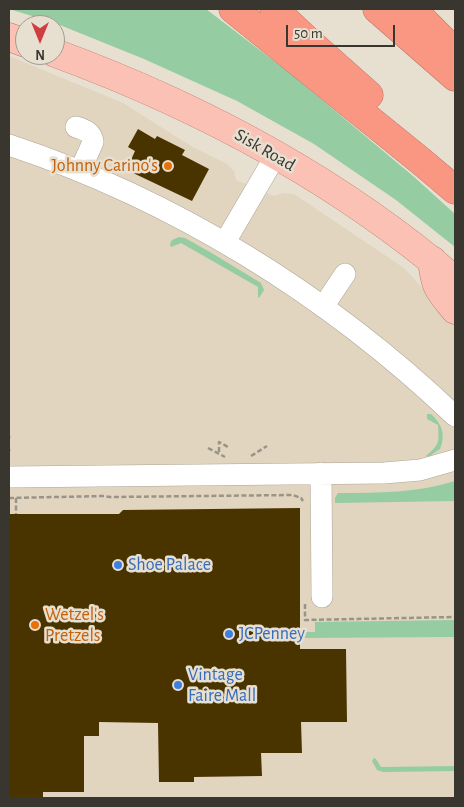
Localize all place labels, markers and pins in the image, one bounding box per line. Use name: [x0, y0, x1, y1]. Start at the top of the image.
place label: Johnny Carino's: [52, 155, 158, 177]
marker: Johnny Carino's: [162, 160, 174, 172]
place label: Shoe Palace: [128, 554, 211, 576]
marker: Shoe Palace: [112, 559, 124, 571]
place label: Wetzel's Pretzels: [45, 604, 104, 646]
marker: Wetzel's Pretzels: [29, 619, 41, 631]
place label: JCPenney: [239, 623, 305, 645]
marker: JCPenney: [223, 628, 235, 640]
place label: Vintage Faire Mall: [188, 664, 256, 706]
marker: Vintage Faire Mall: [172, 679, 184, 691]

